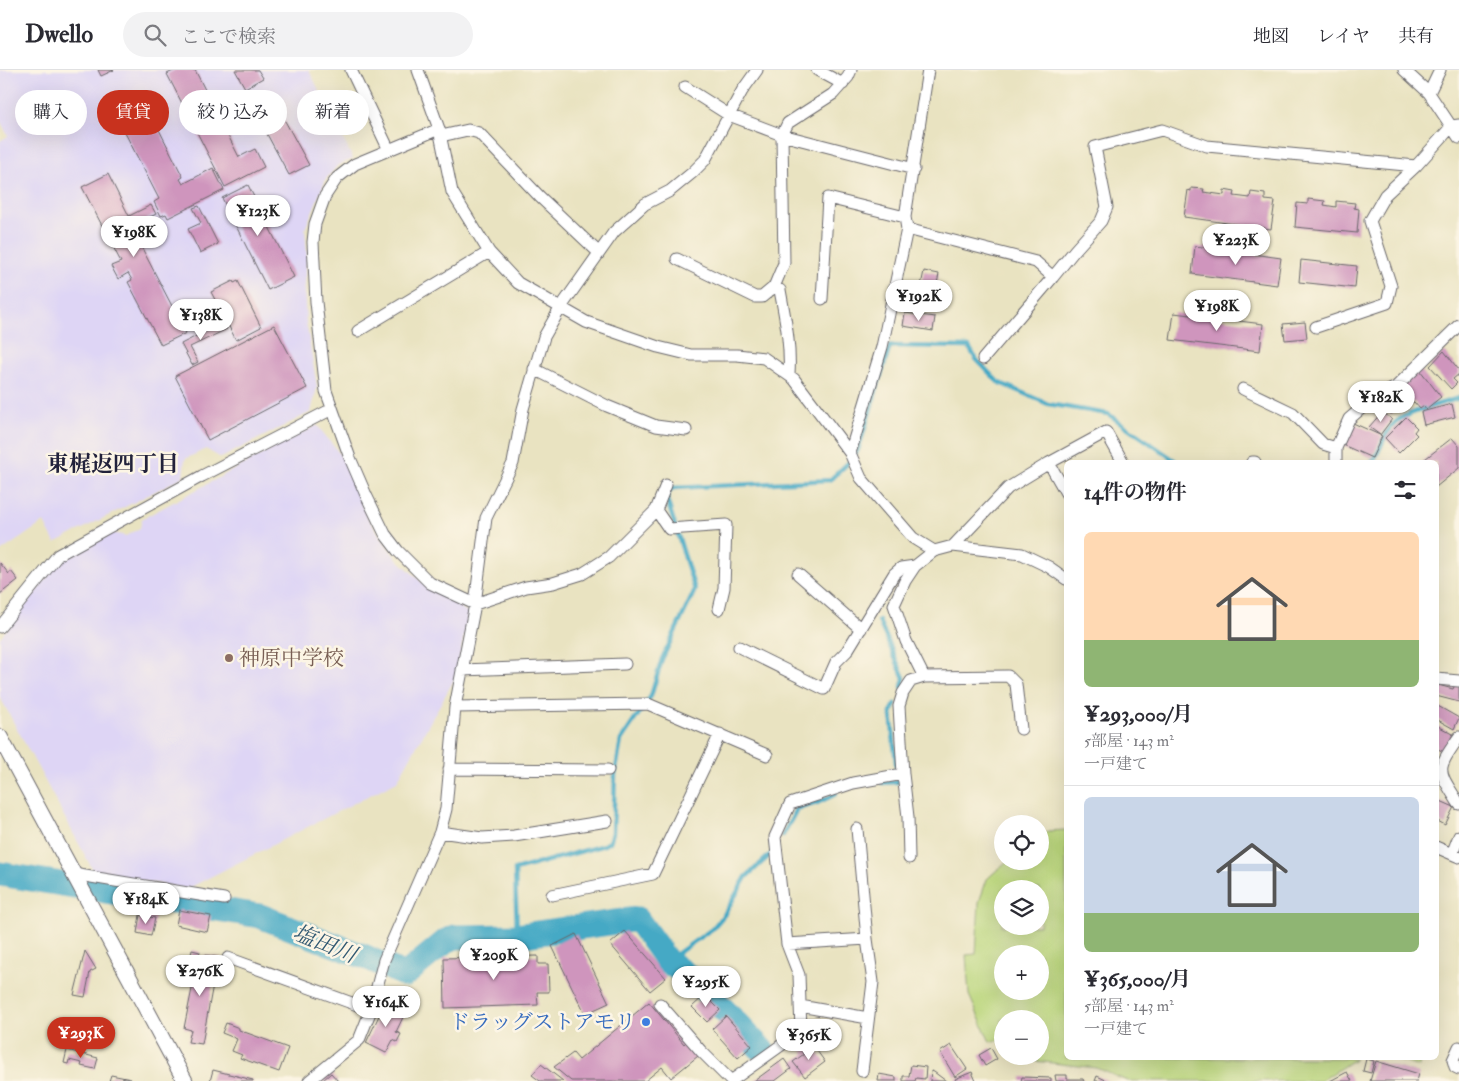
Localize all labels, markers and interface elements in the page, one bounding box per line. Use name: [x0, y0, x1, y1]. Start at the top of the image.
search box: [123, 12, 473, 57]
text: Dwello: [25, 19, 93, 50]
icon: search: [141, 21, 169, 49]
text: ここで検索: [181, 25, 276, 49]
text: 地図: [1253, 25, 1289, 48]
text: レイヤ: [1317, 25, 1370, 48]
text: 共有: [1398, 25, 1434, 48]
chip: 購入: [15, 90, 87, 135]
chip: 賃貸: [97, 90, 169, 135]
chip: 絞り込み: [179, 90, 287, 135]
chip: 新着: [297, 90, 369, 135]
pin: ¥123K: [223, 194, 293, 237]
text: ¥123K: [236, 201, 280, 221]
pin: ¥198K: [99, 216, 169, 258]
text: ¥198K: [112, 222, 156, 242]
pin: ¥223K: [1201, 224, 1271, 266]
text: ¥223K: [1213, 230, 1259, 250]
pin: ¥192K: [884, 280, 954, 322]
text: ¥192K: [896, 286, 942, 306]
pin: ¥198K: [1182, 290, 1252, 332]
text: ¥198K: [1195, 296, 1239, 316]
pin: ¥138K: [166, 298, 236, 341]
text: ¥138K: [180, 305, 222, 325]
pin: ¥182K: [1346, 380, 1416, 423]
text: ¥182K: [1359, 387, 1403, 407]
district label: 東梶返四丁目: [47, 450, 179, 478]
icon: filters: [1391, 476, 1419, 504]
text: 14件の物件: [1084, 479, 1187, 506]
icon: home: [1207, 564, 1297, 654]
place label: 神原中学校: [239, 645, 344, 672]
marker: 神原中学校: [223, 652, 235, 664]
text: ¥293,000/月: [1084, 701, 1193, 728]
text: 5部屋 · 143 m²: [1084, 731, 1174, 751]
text: 一戸建て: [1084, 754, 1148, 774]
map controls: [994, 815, 1049, 1065]
button: locate: [994, 815, 1049, 870]
icon: home: [1207, 830, 1297, 920]
button: layers: [994, 880, 1049, 935]
pin: ¥184K: [111, 882, 181, 925]
text: ¥184K: [123, 889, 169, 909]
water label: 塩田川: [289, 919, 362, 970]
pin: ¥209K: [459, 938, 529, 981]
text: ¥209K: [470, 945, 518, 965]
button: +: [994, 945, 1049, 1000]
pin: ¥276K: [165, 954, 235, 997]
text: ¥276K: [177, 961, 223, 981]
pin: ¥295K: [671, 966, 741, 1008]
text: ¥365,000/月: [1084, 966, 1191, 993]
text: ¥295K: [683, 972, 729, 992]
pin: ¥164K: [351, 986, 421, 1028]
text: ¥164K: [363, 992, 409, 1012]
text: 5部屋 · 143 m²: [1084, 996, 1174, 1016]
place label: ドラッグストアモリ: [449, 1009, 636, 1036]
button: −: [994, 1010, 1049, 1065]
pin: ¥293K: [46, 1016, 116, 1059]
marker: ドラッグストアモリ: [640, 1016, 652, 1028]
pin: ¥365K: [774, 1018, 844, 1061]
text: 一戸建て: [1084, 1019, 1148, 1039]
text: ¥293K: [58, 1023, 104, 1043]
text: ¥365K: [787, 1025, 831, 1045]

